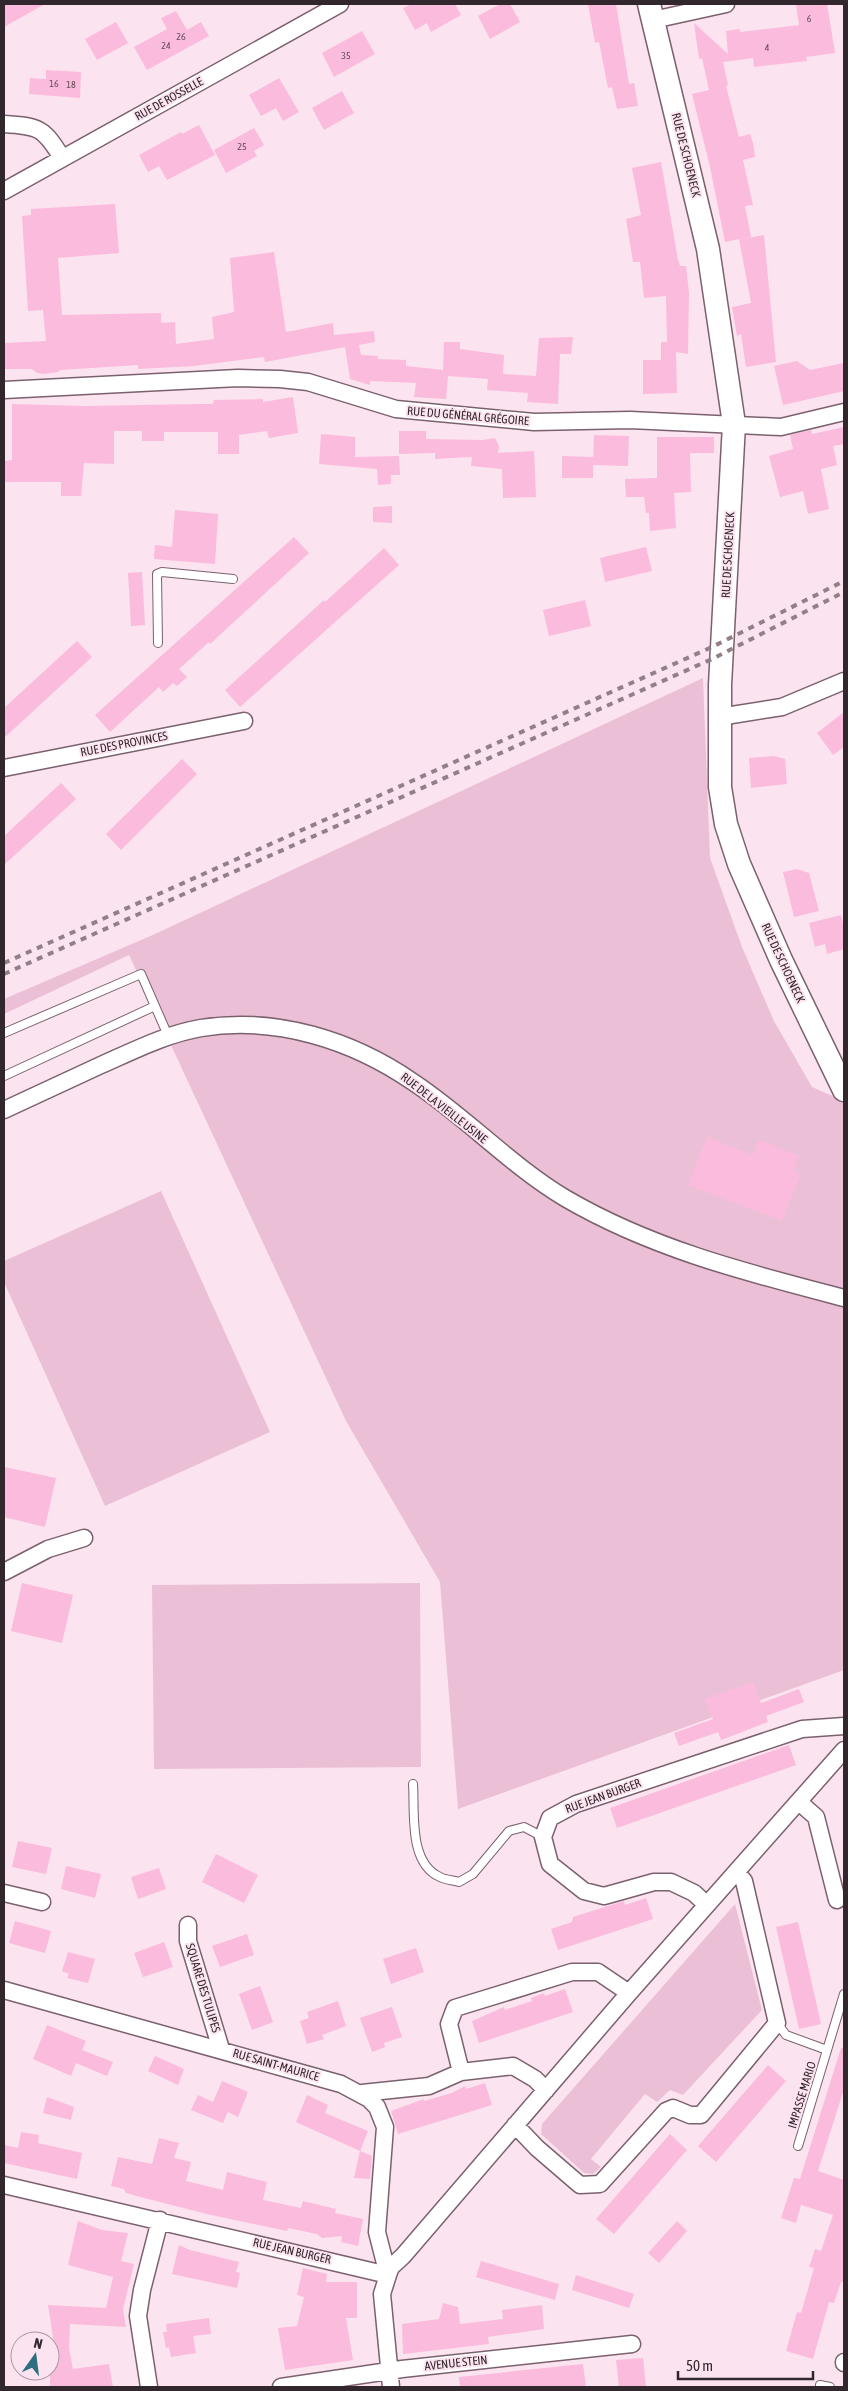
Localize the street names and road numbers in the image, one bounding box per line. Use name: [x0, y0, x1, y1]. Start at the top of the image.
street label: RUE DE ROSSELLE: [132, 75, 206, 123]
street label: RUE DE SCHOENECK: [669, 111, 703, 199]
street label: RUE DU GÉNÉRAL GRÉGOIRE: [407, 404, 529, 428]
street label: RUE DE SCHOENECK: [719, 511, 737, 598]
street label: RUE DES PROVINCES: [79, 729, 169, 759]
street label: RUE DE SCHOENECK: [758, 921, 808, 1005]
street label: RUE DE LA VIEILLE USINE: [398, 1070, 490, 1146]
street label: RUE JEAN BURGER: [563, 1776, 643, 1816]
street label: SQUARE DES TULIPES: [183, 1942, 223, 2034]
street label: RUE SAINT-MAURICE: [231, 2046, 321, 2084]
street label: IMPASSE MARIO: [785, 2060, 819, 2130]
street label: RUE JEAN BURGER: [252, 2235, 332, 2267]
street label: AVENUE STEIN: [424, 2353, 488, 2373]

